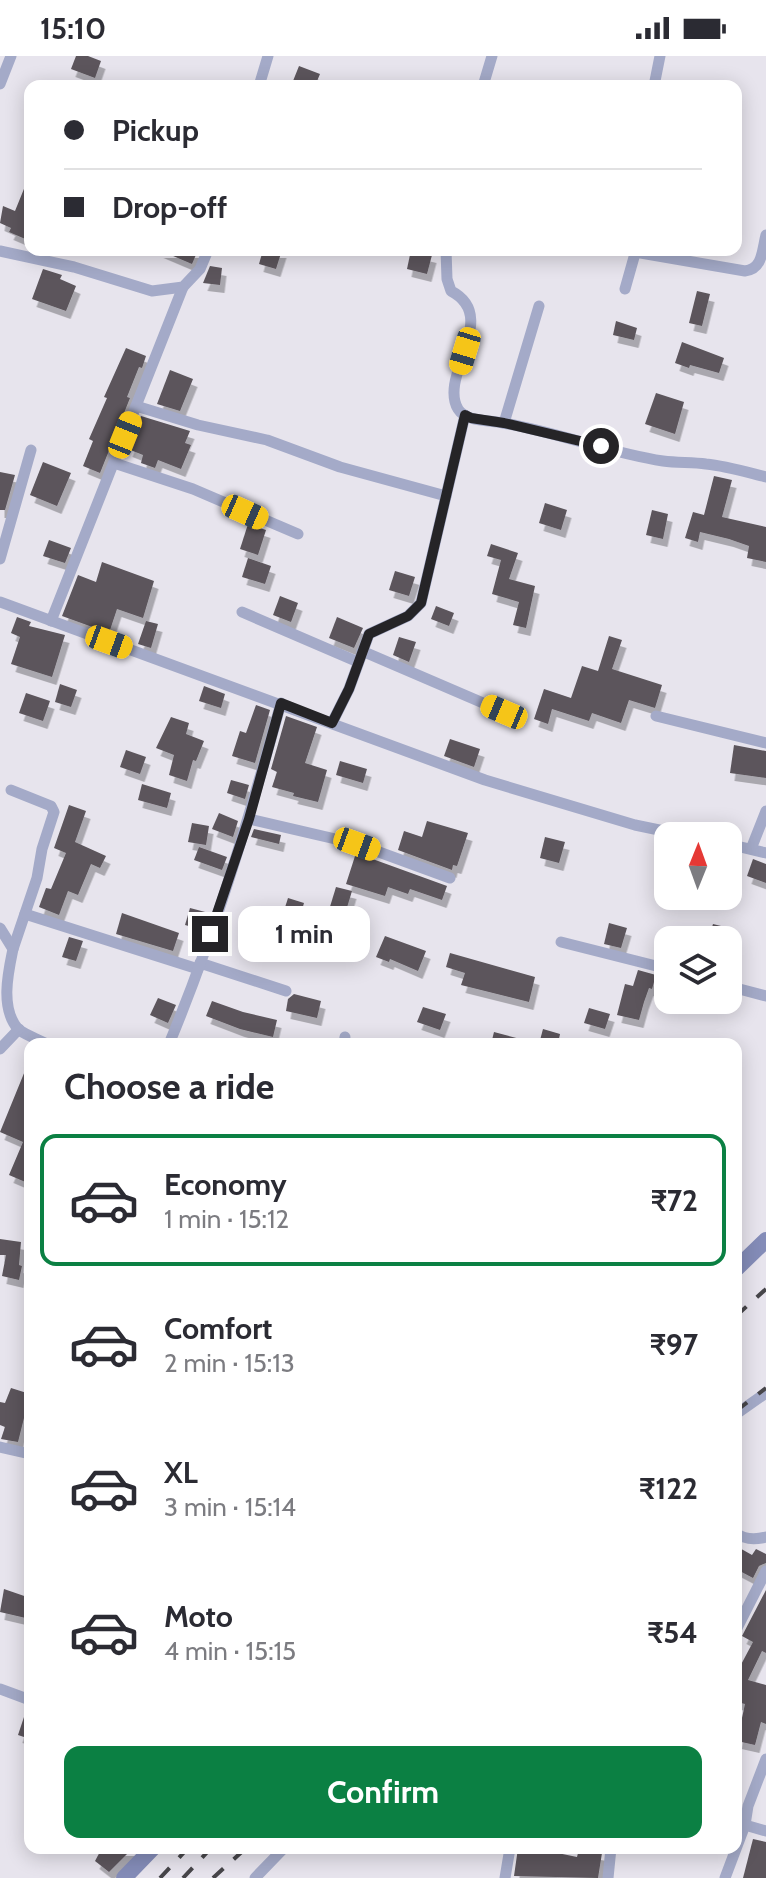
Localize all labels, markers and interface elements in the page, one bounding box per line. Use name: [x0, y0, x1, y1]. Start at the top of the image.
text: 15:10: [40, 10, 106, 47]
text: Pickup: [112, 112, 199, 149]
text: Drop-off: [112, 189, 227, 226]
car: [447, 325, 483, 377]
car: [105, 408, 145, 462]
route start: [583, 428, 619, 464]
car: [218, 491, 272, 533]
car: [82, 623, 136, 661]
car: [477, 692, 531, 732]
north arrow: [654, 822, 742, 910]
map controls: [654, 822, 742, 1014]
car: [330, 825, 384, 863]
callout: 1 min: [238, 906, 370, 962]
route end: [192, 916, 228, 952]
text: 1 min: [275, 918, 333, 950]
button: layers: [654, 926, 742, 1014]
text: Choose a ride: [64, 1064, 274, 1108]
icon: car: [68, 1164, 140, 1236]
text: Economy: [164, 1166, 287, 1203]
text: ₹72: [650, 1182, 698, 1219]
text: 1 min · 15:12: [164, 1203, 289, 1235]
icon: car: [68, 1308, 140, 1380]
text: Comfort: [164, 1310, 272, 1347]
text: ₹97: [649, 1326, 698, 1363]
text: 2 min · 15:13: [164, 1347, 295, 1379]
icon: car: [68, 1452, 140, 1524]
text: XL: [164, 1454, 198, 1491]
text: ₹122: [639, 1470, 698, 1507]
text: 3 min · 15:14: [164, 1491, 296, 1523]
icon: car: [68, 1596, 140, 1668]
text: Moto: [164, 1598, 233, 1635]
text: ₹54: [647, 1614, 698, 1651]
text: 4 min · 15:15: [164, 1635, 296, 1667]
button: Confirm: [64, 1746, 702, 1838]

